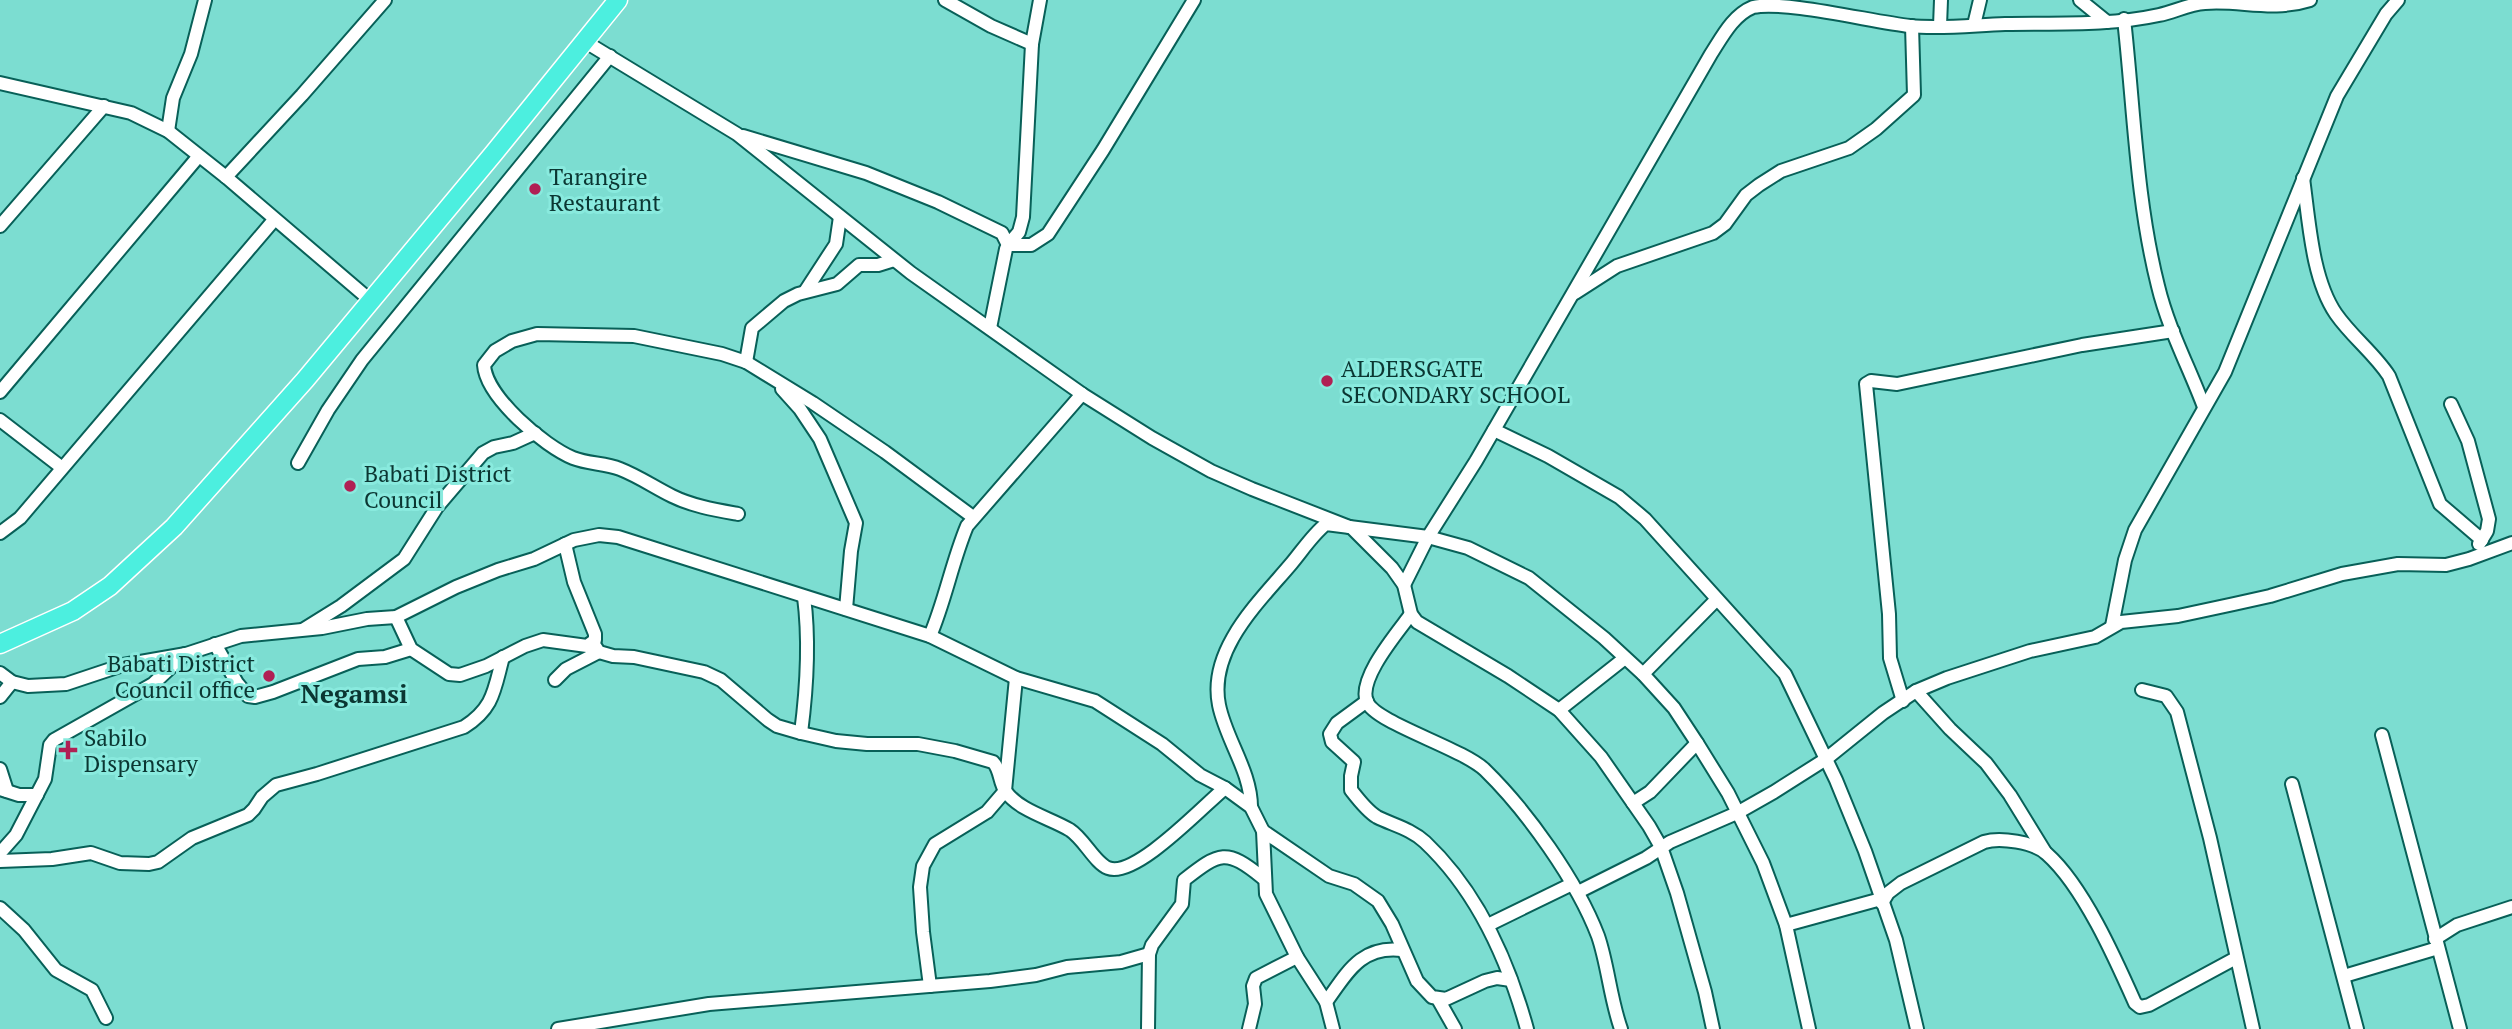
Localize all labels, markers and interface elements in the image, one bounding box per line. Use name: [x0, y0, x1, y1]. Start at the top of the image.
place label: Tarangire Restaurant: [549, 161, 661, 218]
marker: Tarangire Restaurant: [527, 181, 543, 197]
place label: ALDERSGATE SECONDARY SCHOOL: [1341, 353, 1570, 410]
marker: ALDERSGATE SECONDARY SCHOOL: [1319, 373, 1335, 389]
place label: Babati District Council: [364, 458, 512, 515]
marker: Babati District Council: [342, 478, 358, 494]
place label: Babati District Council office: [107, 648, 255, 705]
marker: Babati District Council office: [261, 668, 277, 684]
district label: Negamsi: [300, 676, 408, 710]
place label: Sabilo Dispensary: [84, 722, 198, 779]
marker: Sabilo Dispensary: [58, 740, 78, 760]

